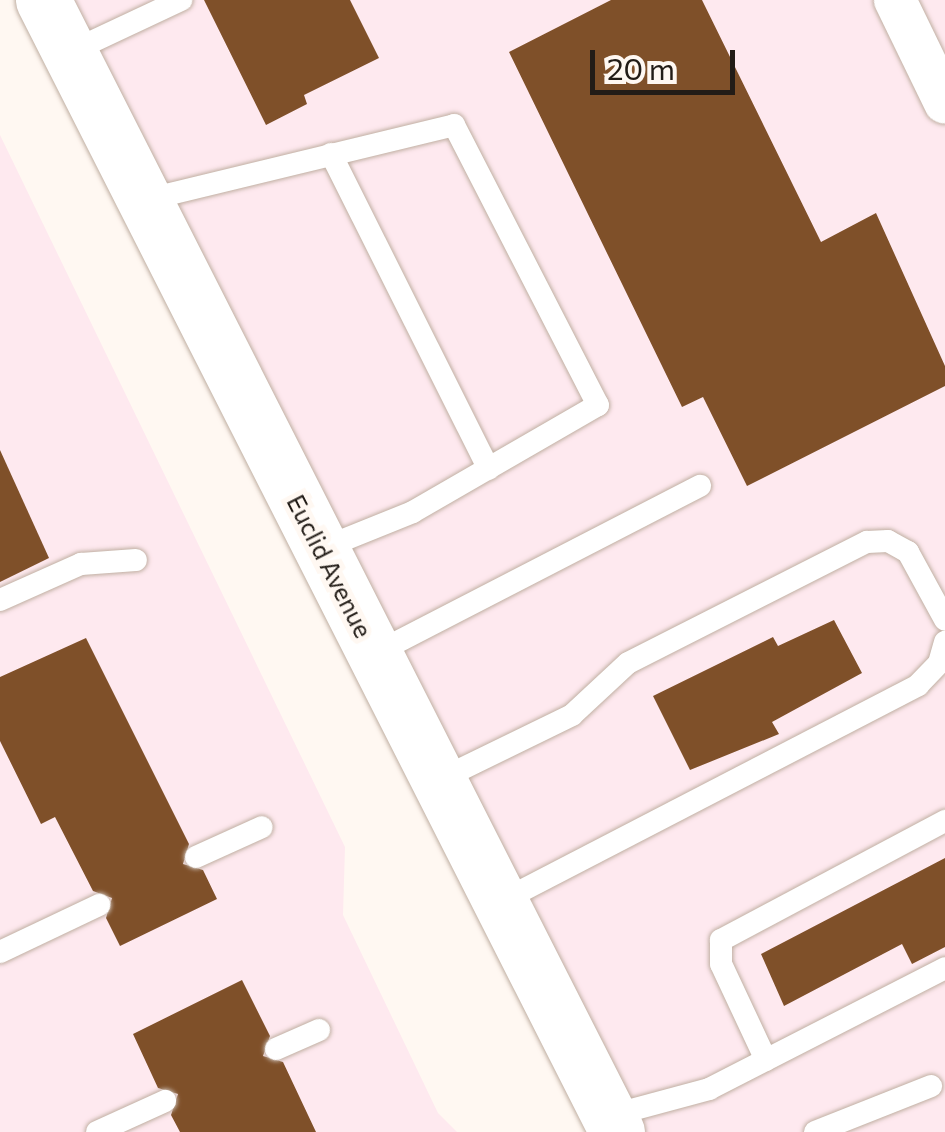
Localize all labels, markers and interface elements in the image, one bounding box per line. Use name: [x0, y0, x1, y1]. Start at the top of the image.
scale bar: [595, 30, 740, 92]
text: 20 m: [607, 49, 675, 86]
street label: Euclid Avenue: [281, 489, 379, 643]

